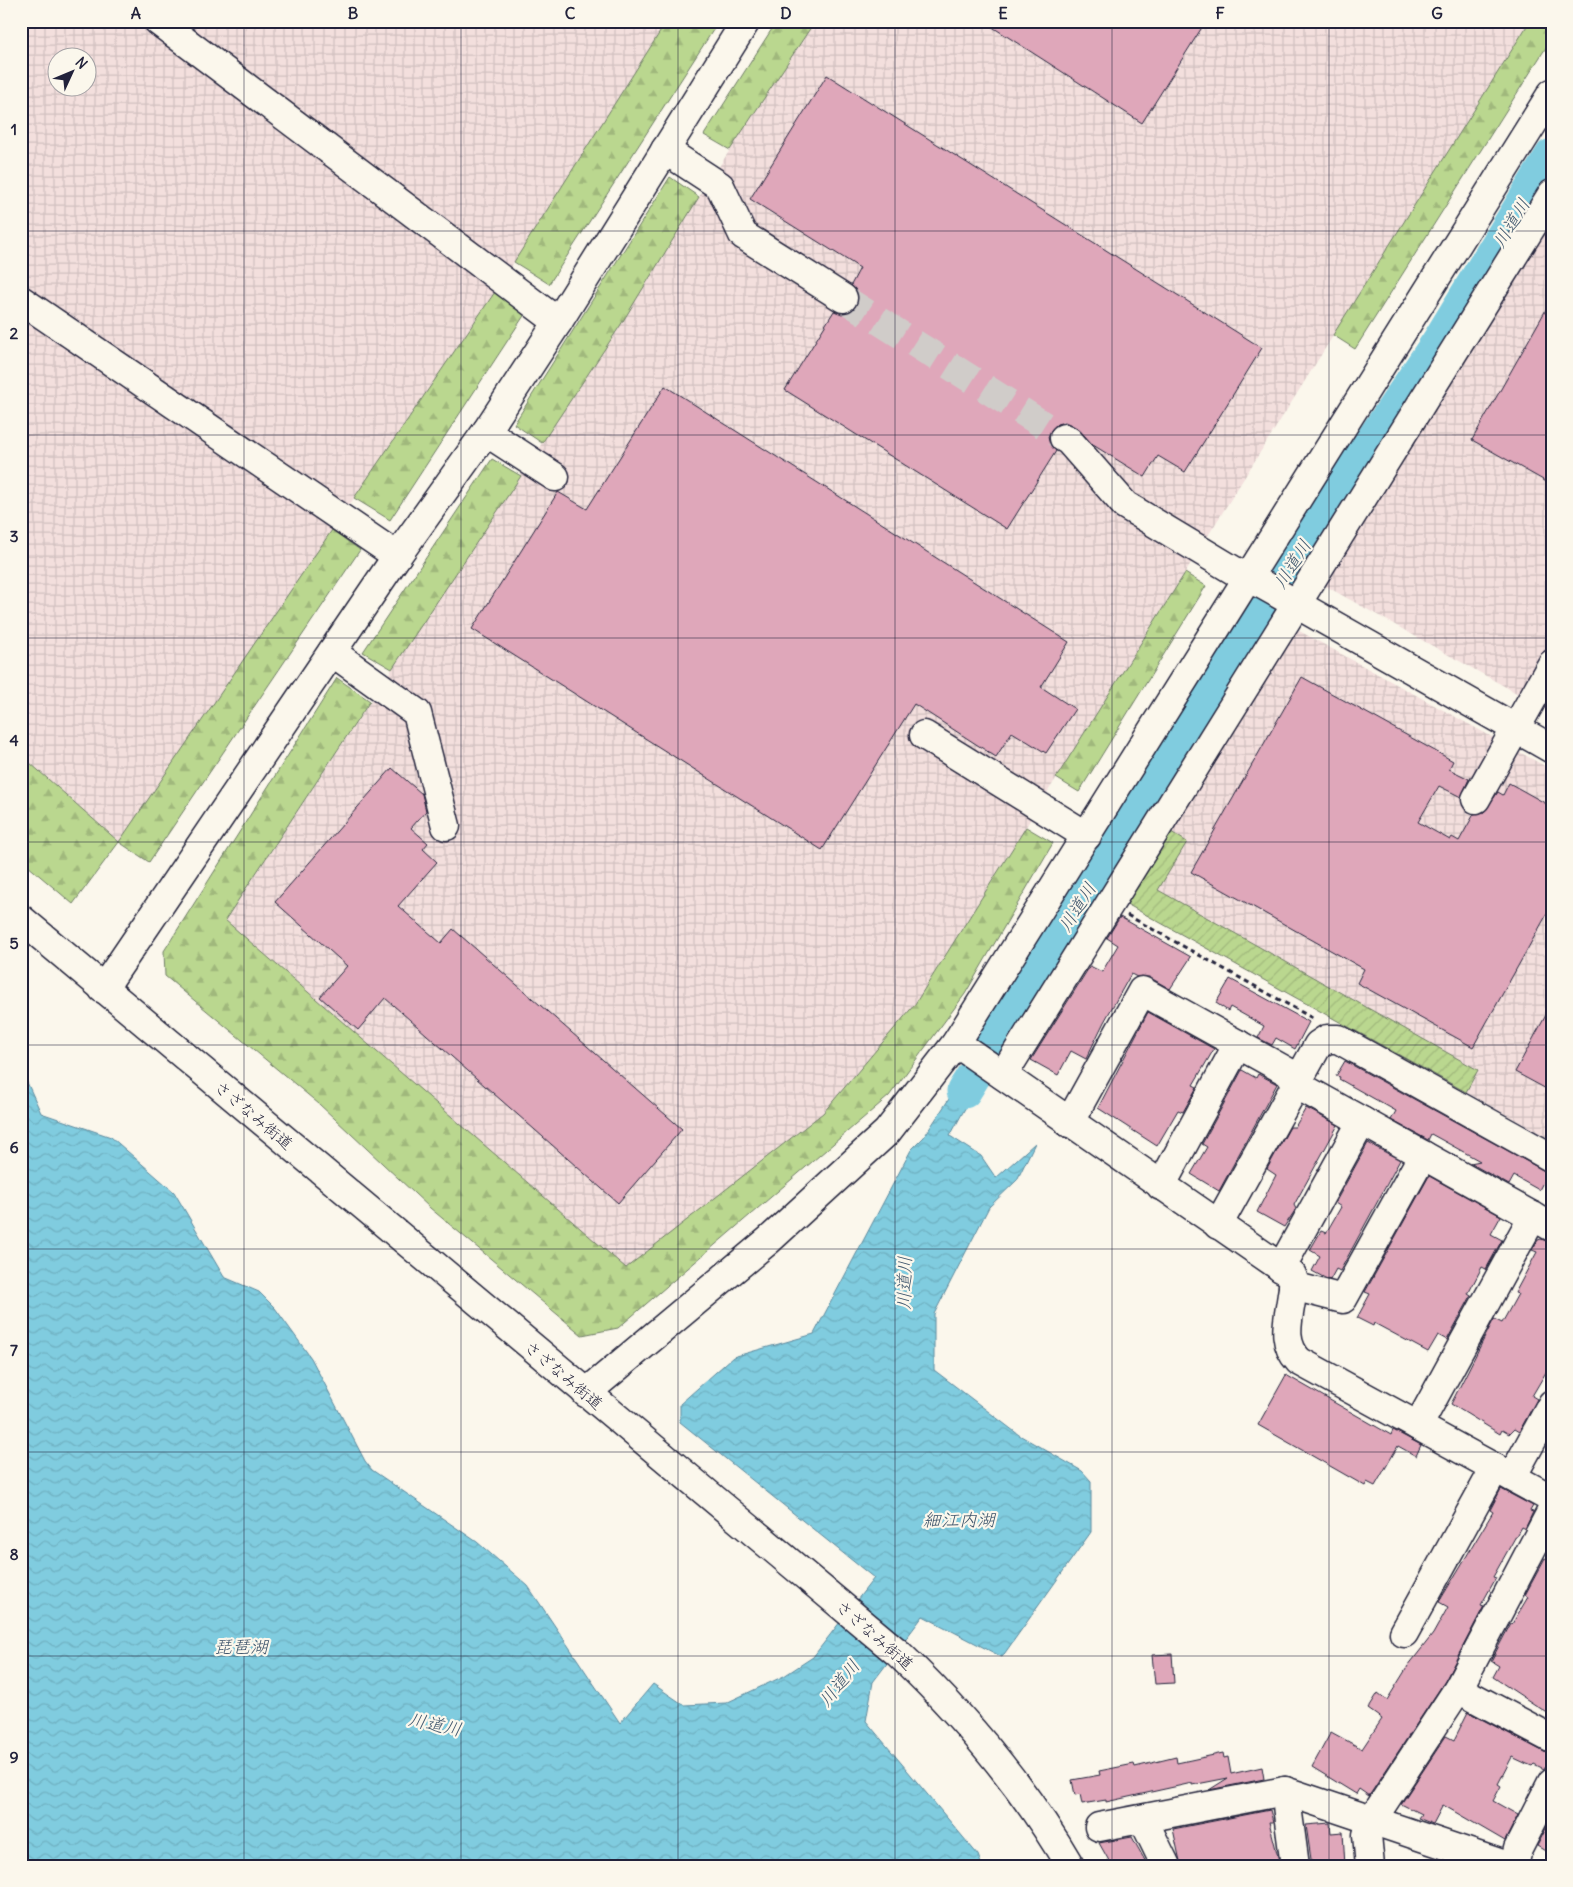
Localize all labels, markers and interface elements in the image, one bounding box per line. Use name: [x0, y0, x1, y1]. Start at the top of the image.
text: A: [131, 3, 141, 23]
text: B: [348, 3, 359, 23]
text: C: [565, 3, 576, 23]
text: D: [780, 3, 792, 23]
text: E: [998, 3, 1008, 23]
text: F: [1215, 3, 1225, 23]
text: G: [1431, 3, 1443, 23]
north arrow: [48, 48, 98, 98]
text: N: [72, 53, 91, 73]
text: 1: [11, 119, 17, 139]
water label: 川道川: [1487, 194, 1535, 252]
text: 2: [10, 323, 19, 343]
text: 3: [9, 526, 19, 546]
water label: 川道川: [1268, 535, 1316, 593]
text: 4: [9, 730, 19, 750]
water label: 川道川: [1053, 878, 1101, 936]
text: 5: [9, 933, 19, 953]
street label: さざなみ街道: [211, 1076, 297, 1154]
text: 6: [9, 1137, 19, 1157]
water label: 川道川: [892, 1256, 916, 1310]
street label: さざなみ街道: [521, 1336, 607, 1414]
text: 7: [10, 1340, 18, 1360]
water label: 細江内湖: [923, 1508, 997, 1531]
text: 8: [9, 1544, 19, 1564]
street label: さざなみ街道: [832, 1596, 918, 1674]
water label: 琵琶湖: [214, 1635, 270, 1658]
water label: 川道川: [813, 1655, 865, 1711]
water label: 川道川: [406, 1707, 464, 1741]
text: 9: [9, 1747, 19, 1767]

